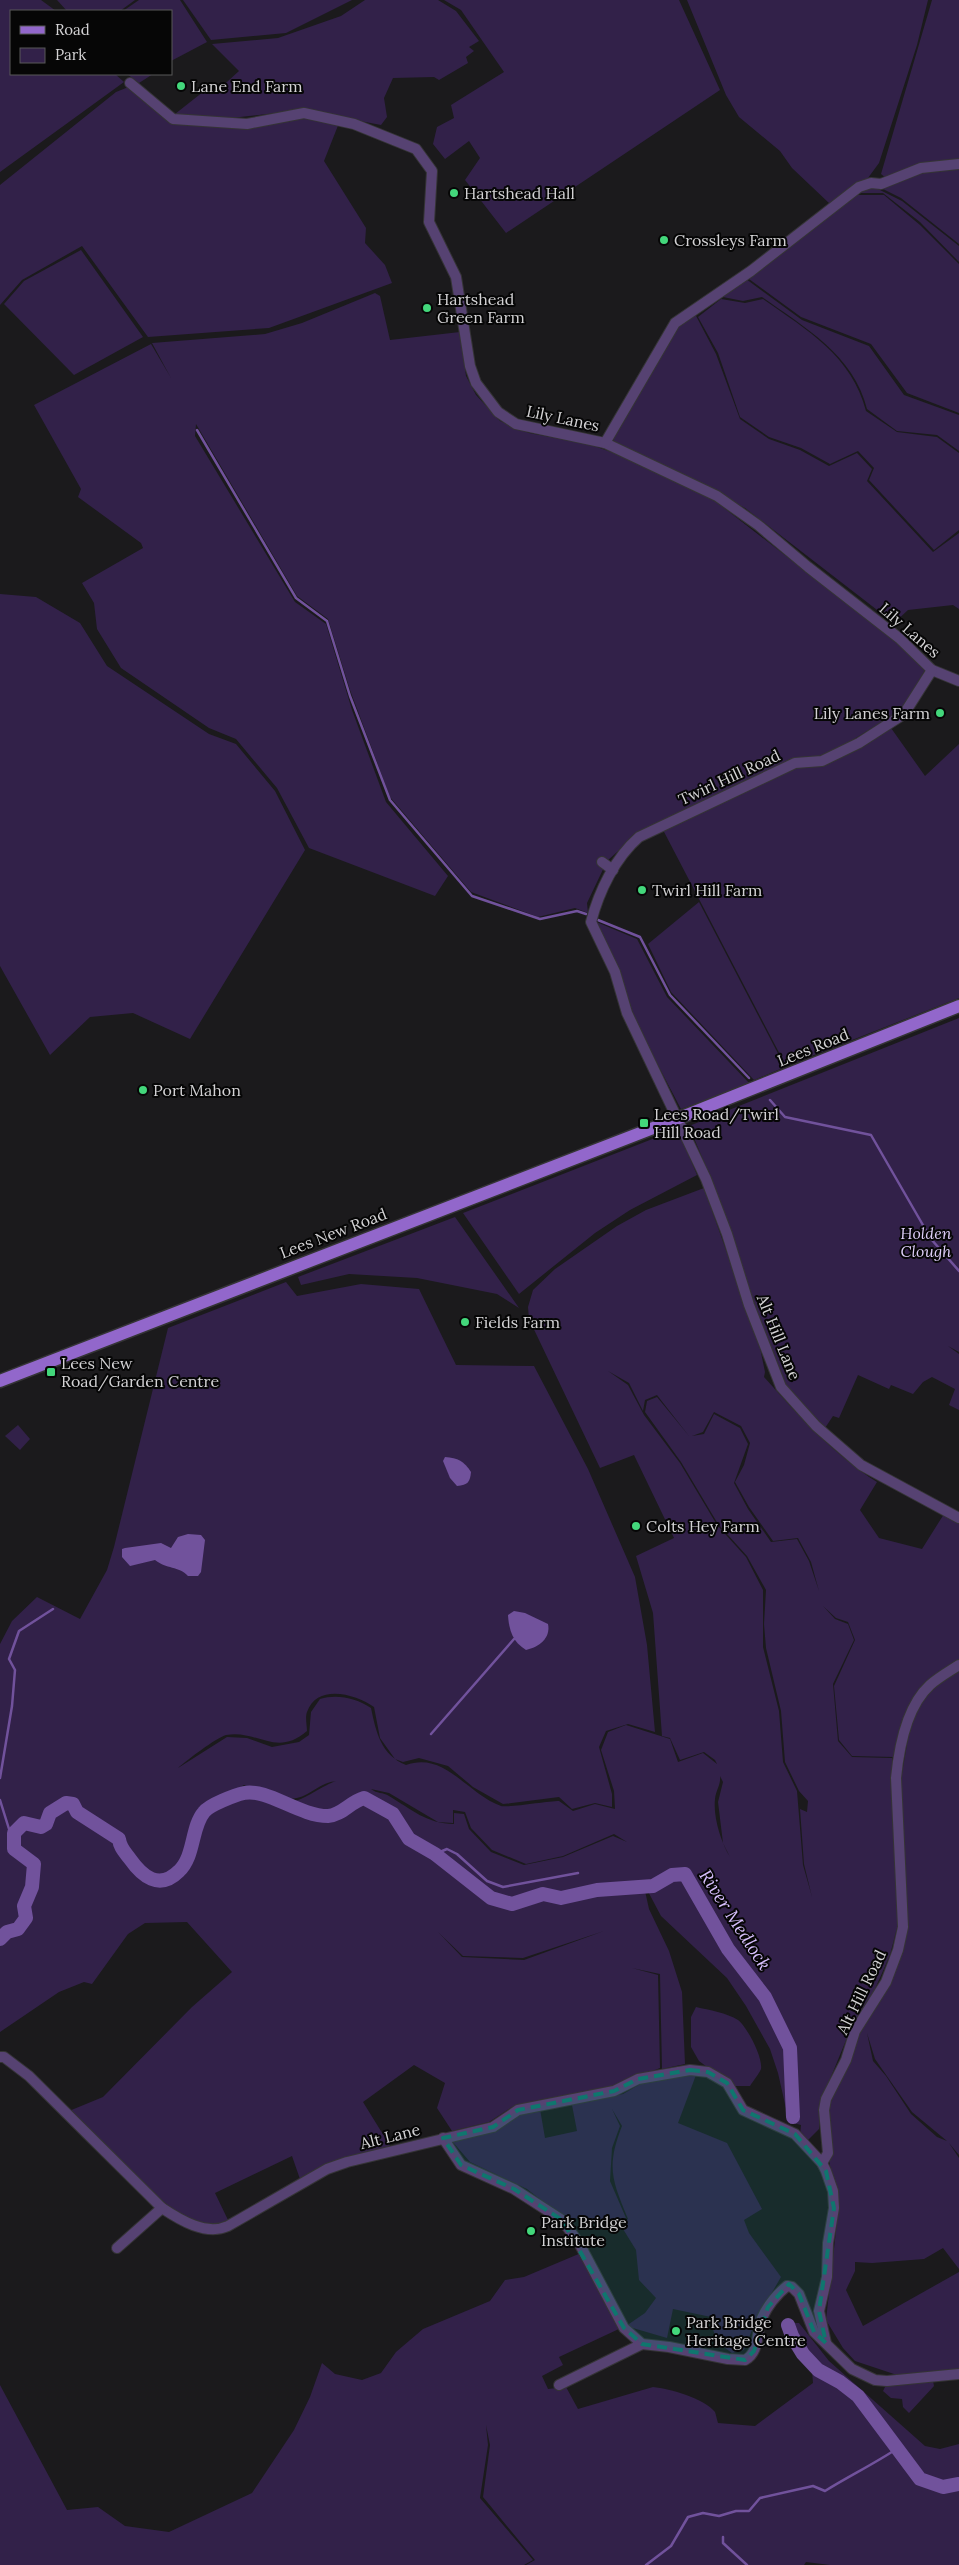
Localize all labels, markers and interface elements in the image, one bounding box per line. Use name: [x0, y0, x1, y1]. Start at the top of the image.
legend: [10, 10, 172, 75]
text: Road: [55, 20, 90, 39]
text: Park: [55, 45, 86, 64]
place label: Lane End Farm: [191, 76, 303, 96]
marker: Lane End Farm: [175, 80, 187, 92]
place label: Hartshead Hall: [464, 183, 575, 203]
marker: Hartshead Hall: [448, 187, 460, 199]
place label: Crossleys Farm: [674, 230, 787, 250]
marker: Crossleys Farm: [658, 234, 670, 246]
place label: Hartshead Green Farm: [437, 289, 525, 327]
marker: Hartshead Green Farm: [421, 302, 433, 314]
street label: Lily Lanes: [525, 400, 601, 436]
street label: Lily Lanes: [875, 598, 945, 662]
place label: Lily Lanes Farm: [814, 703, 930, 723]
marker: Lily Lanes Farm: [934, 707, 946, 719]
street label: Twirl Hill Road: [675, 745, 783, 809]
place label: Twirl Hill Farm: [652, 880, 762, 900]
marker: Twirl Hill Farm: [636, 884, 648, 896]
street label: Lees Road: [774, 1023, 852, 1070]
place label: Port Mahon: [153, 1080, 241, 1100]
marker: Port Mahon: [137, 1084, 149, 1096]
place label: Lees Road/Twirl Hill Road: [654, 1104, 779, 1142]
marker: Lees Road/Twirl Hill Road: [638, 1117, 650, 1129]
street label: Lees New Road: [277, 1203, 390, 1263]
park label: Holden Clough: [900, 1223, 952, 1261]
street label: Alt Hill Lane: [752, 1290, 805, 1383]
place label: Fields Farm: [475, 1312, 560, 1332]
marker: Fields Farm: [459, 1316, 471, 1328]
place label: Lees New Road/Garden Centre: [61, 1353, 219, 1392]
marker: Lees New Road/Garden Centre: [45, 1366, 57, 1378]
place label: Colts Hey Farm: [646, 1516, 760, 1536]
marker: Colts Hey Farm: [630, 1520, 642, 1532]
water label: River Medlock: [694, 1865, 776, 1974]
street label: Alt Hill Road: [831, 1946, 890, 2038]
street label: Alt Lane: [357, 2119, 422, 2153]
place label: Park Bridge Institute: [541, 2212, 627, 2250]
marker: Park Bridge Institute: [525, 2225, 537, 2237]
place label: Park Bridge Heritage Centre: [686, 2312, 806, 2350]
marker: Park Bridge Heritage Centre: [670, 2325, 682, 2337]

